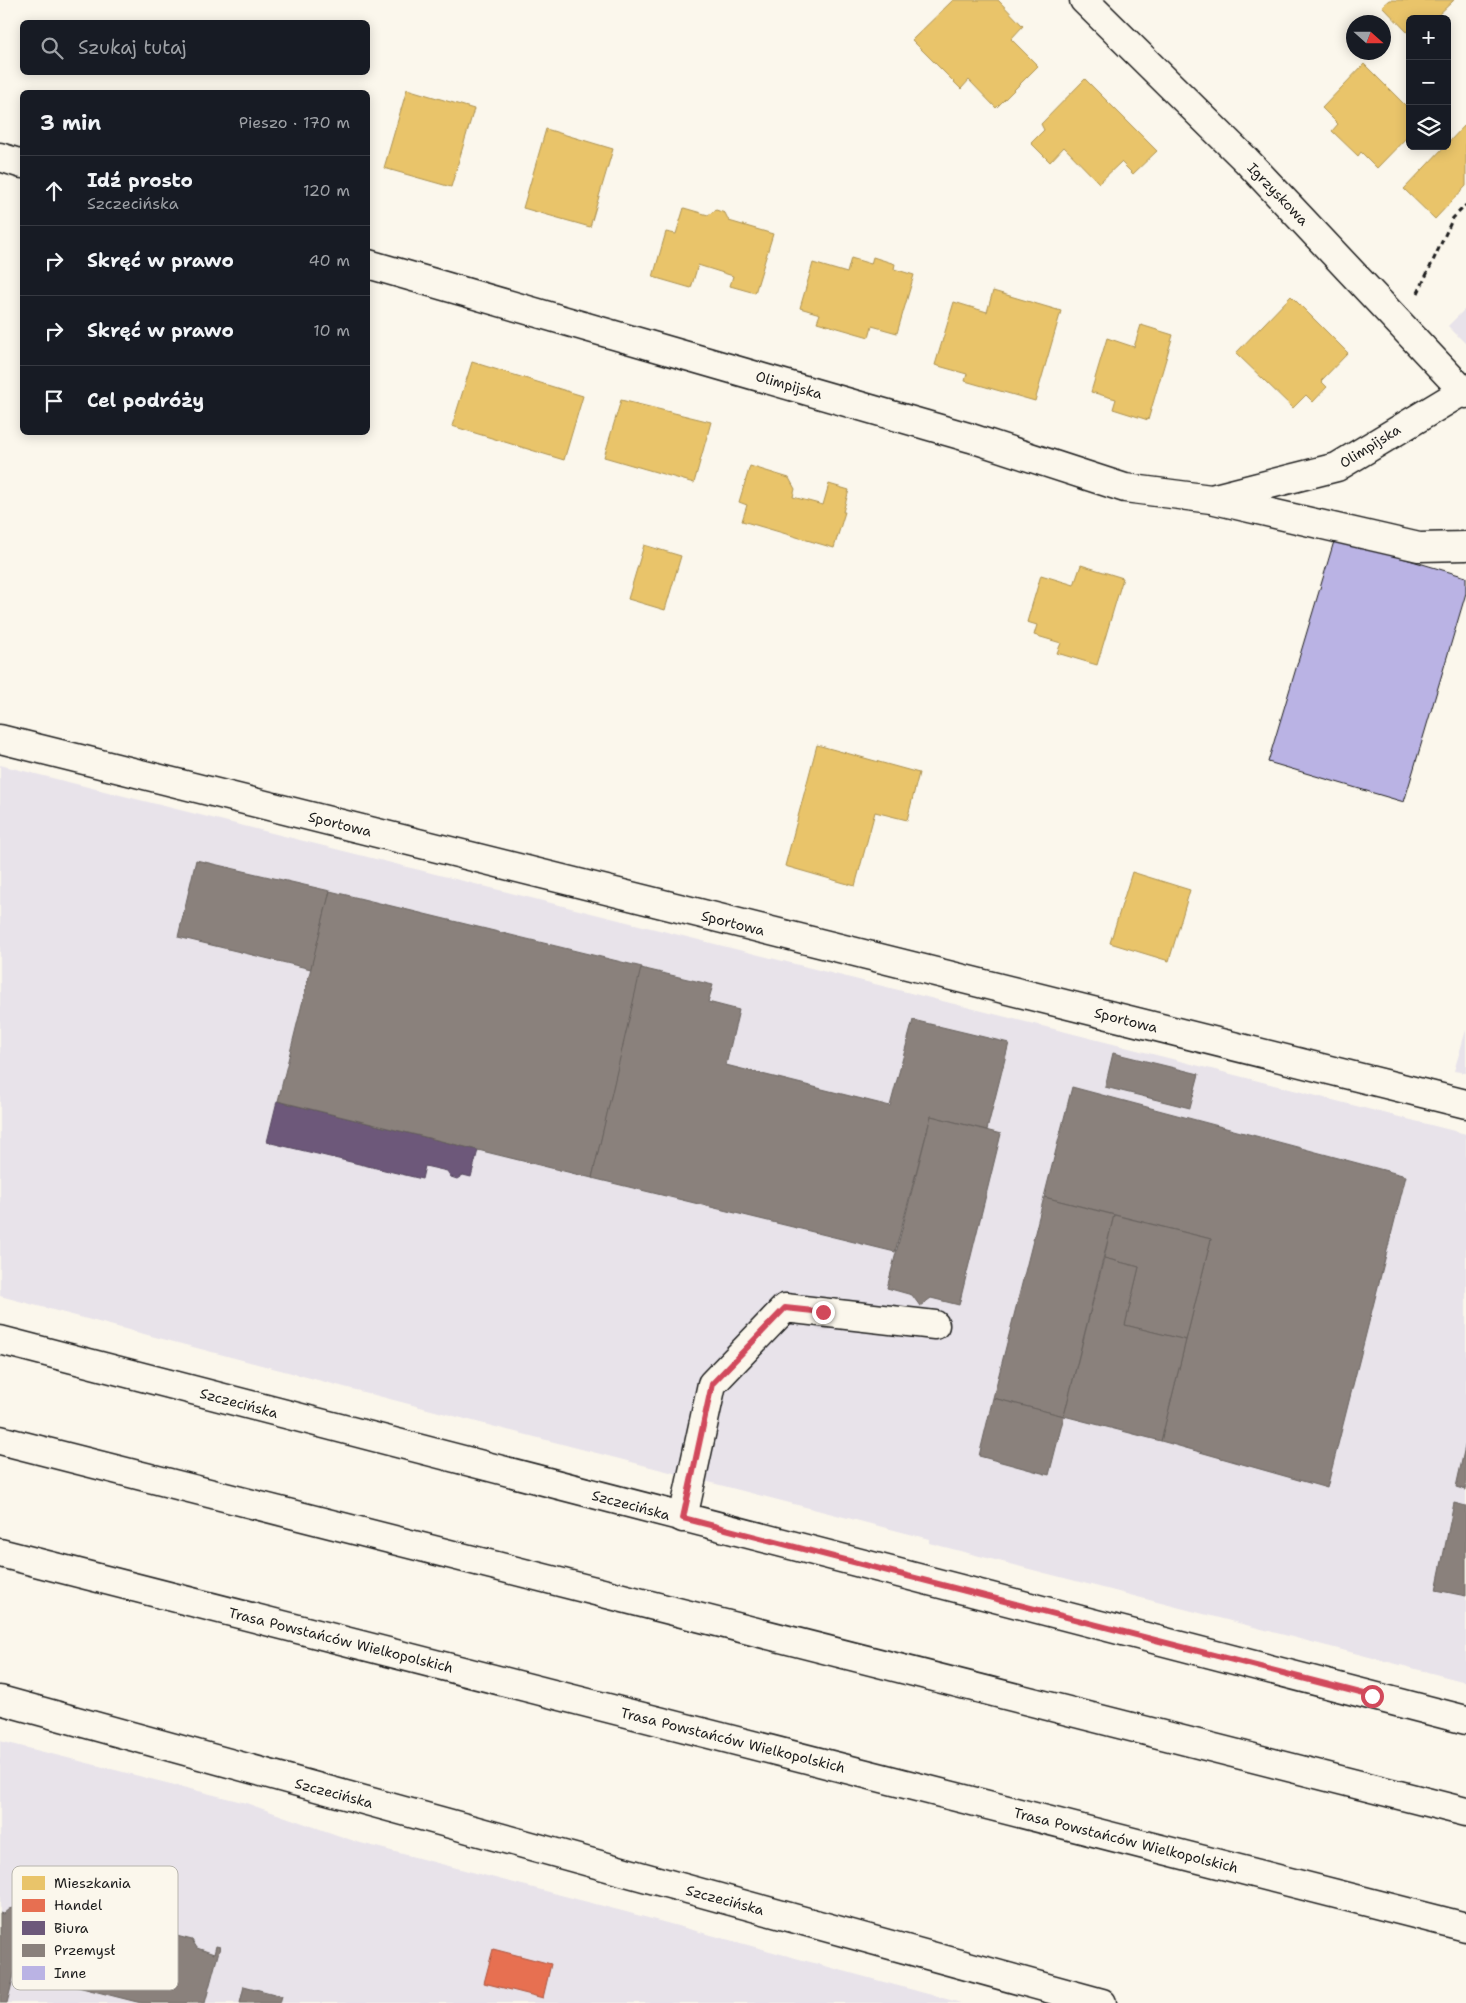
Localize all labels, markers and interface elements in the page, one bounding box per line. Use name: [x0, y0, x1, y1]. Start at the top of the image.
north arrow: [1346, 15, 1391, 60]
map controls: [1406, 15, 1451, 150]
button: +: [1406, 15, 1451, 60]
search box: [20, 20, 370, 75]
icon: search: [38, 34, 66, 62]
text: Szukaj tutaj: [78, 35, 187, 60]
button: −: [1406, 60, 1451, 105]
button: layers: [1406, 105, 1451, 150]
text: 3 min: [40, 109, 101, 137]
text: Pieszo · 170 m: [239, 112, 350, 133]
street label: Igrzyskowa: [1244, 159, 1313, 229]
text: Idź prosto: [87, 168, 193, 193]
icon: ahead: [40, 177, 68, 205]
text: 120 m: [303, 180, 350, 201]
text: Szczecińska: [87, 193, 179, 214]
icon: right: [40, 247, 68, 275]
text: Skręć w prawo: [87, 248, 234, 273]
text: 40 m: [308, 250, 350, 271]
icon: right: [40, 317, 68, 345]
text: Skręć w prawo: [87, 318, 234, 343]
text: 10 m: [313, 320, 350, 341]
street label: Olimpijska: [754, 367, 825, 403]
icon: arrive: [40, 387, 68, 415]
text: Cel podróży: [87, 388, 204, 413]
street label: Olimpijska: [1336, 420, 1404, 472]
street label: Sportowa: [307, 807, 374, 841]
street label: Sportowa: [700, 906, 767, 940]
street label: Sportowa: [1093, 1003, 1160, 1037]
route end: [812, 1301, 835, 1324]
street label: Szczecińska: [198, 1384, 280, 1422]
street label: Szczecińska: [590, 1486, 672, 1524]
street label: Trasa Powstańców Wielkopolskich: [227, 1603, 455, 1677]
route start: [1361, 1685, 1384, 1708]
street label: Trasa Powstańców Wielkopolskich: [619, 1703, 847, 1777]
street label: Szczecińska: [293, 1774, 375, 1812]
street label: Trasa Powstańców Wielkopolskich: [1012, 1803, 1240, 1877]
legend: [12, 1866, 178, 1990]
text: Mieszkania: [54, 1874, 131, 1892]
street label: Szczecińska: [684, 1881, 766, 1919]
text: Handel: [54, 1896, 103, 1914]
text: Biura: [54, 1919, 89, 1937]
text: Przemysł: [54, 1941, 115, 1959]
text: Inne: [54, 1964, 86, 1982]

